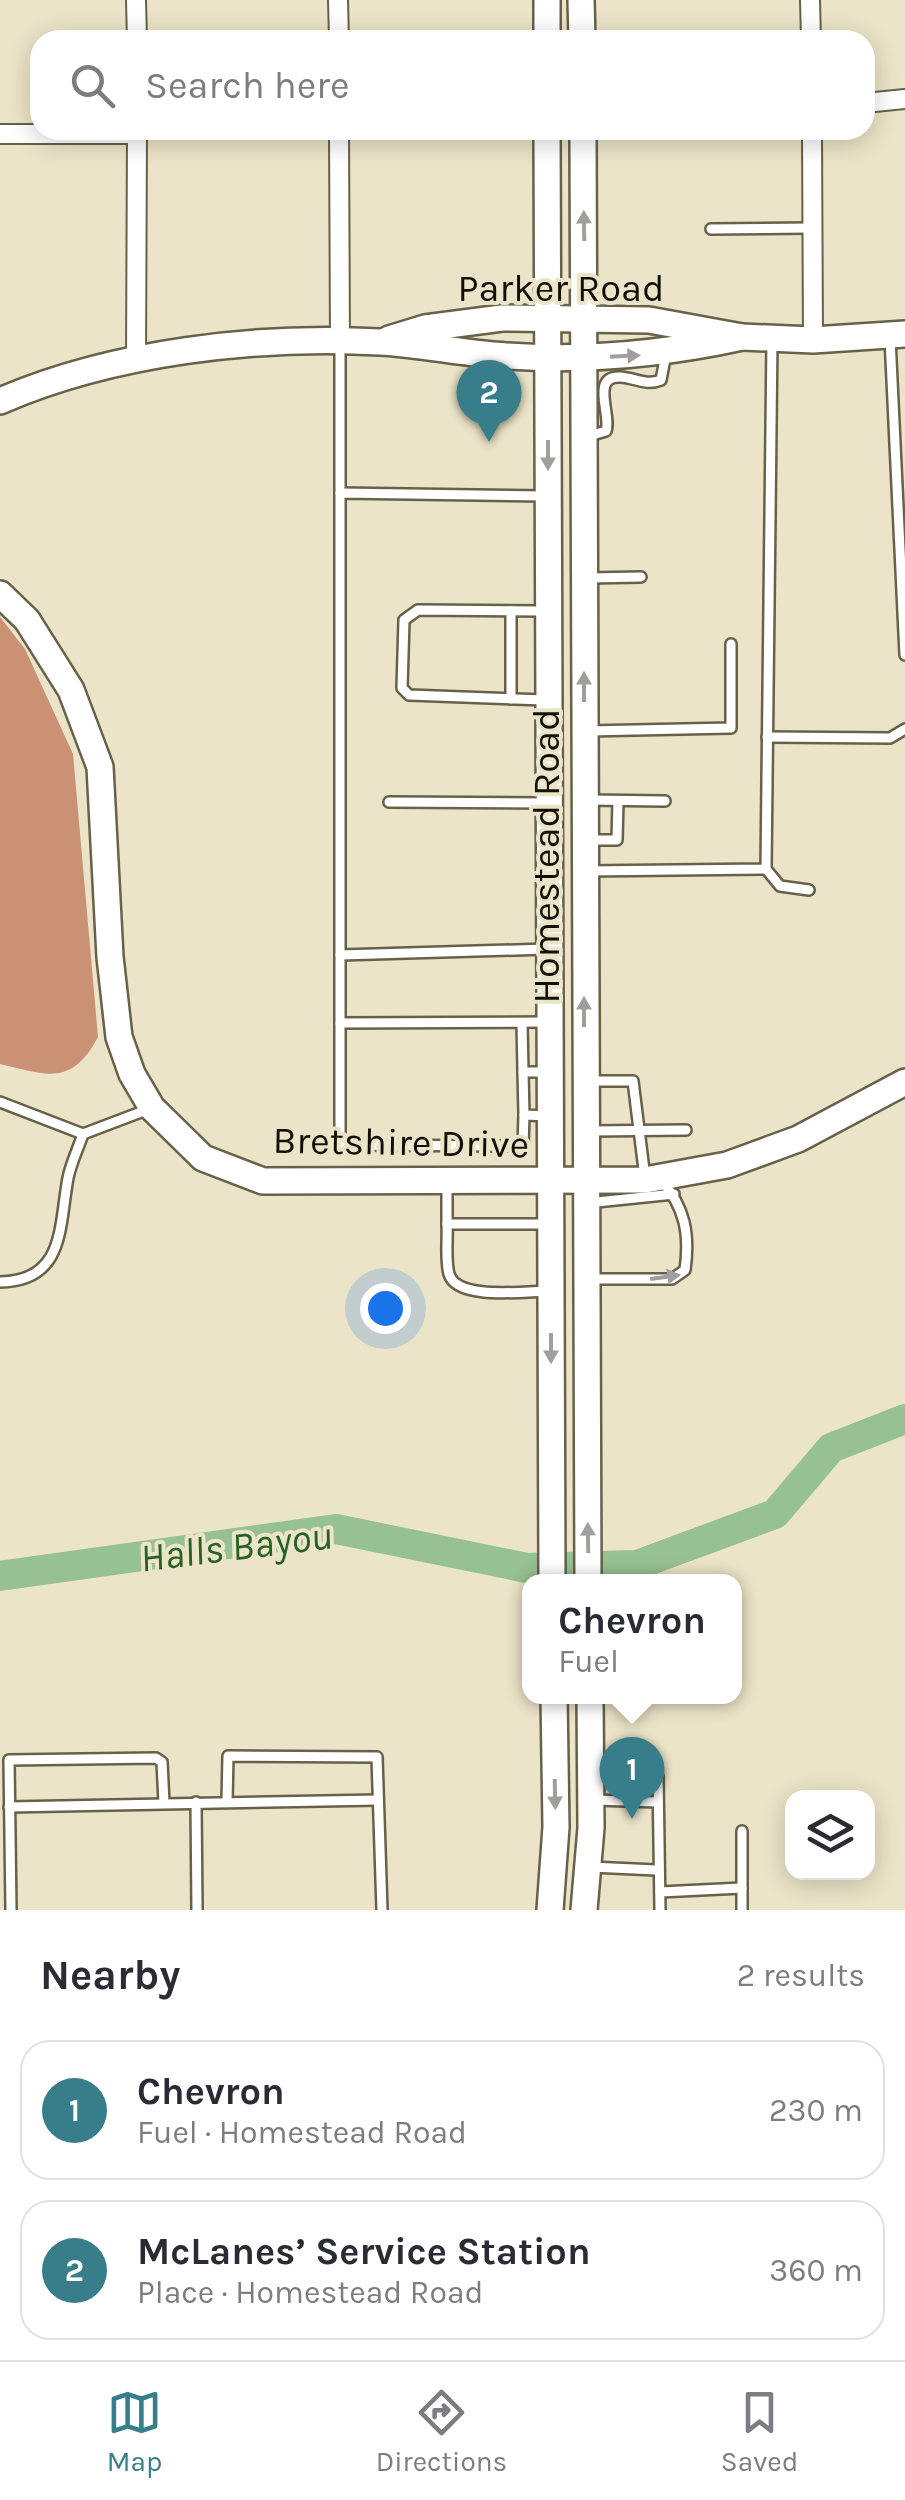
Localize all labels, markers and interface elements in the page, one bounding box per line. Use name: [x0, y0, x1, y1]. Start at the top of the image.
search box: [30, 30, 875, 140]
icon: search: [65, 58, 120, 113]
text: Search here: [145, 63, 349, 108]
one-way arrow: [576, 209, 592, 241]
street label: Parker Road: [458, 266, 664, 311]
one-way arrow: [610, 348, 642, 364]
pin: 2: [456, 360, 522, 442]
one-way arrow: [540, 439, 556, 471]
one-way arrow: [576, 671, 592, 703]
street label: Homestead Road: [524, 709, 569, 1003]
one-way arrow: [576, 996, 592, 1028]
street label: Bretshire Drive: [272, 1118, 530, 1167]
one-way arrow: [650, 1268, 681, 1284]
your location: [360, 1283, 411, 1334]
one-way arrow: [543, 1333, 559, 1365]
water label: Halls Bayou: [137, 1511, 335, 1582]
one-way arrow: [579, 1522, 595, 1554]
popup: [522, 1574, 742, 1704]
text: Chevron: [558, 1598, 706, 1643]
text: Fuel: [558, 1643, 619, 1680]
pin: 1: [600, 1736, 664, 1819]
one-way arrow: [548, 1778, 564, 1810]
map controls: [785, 1790, 875, 1880]
button: layers: [785, 1790, 875, 1880]
text: Nearby: [40, 1950, 180, 2000]
text: 2 results: [737, 1957, 865, 1994]
text: Chevron: [137, 2069, 285, 2114]
text: 1: [69, 2092, 80, 2129]
text: 230 m: [769, 2092, 863, 2129]
text: Fuel · Homestead Road: [137, 2114, 467, 2151]
text: McLanes’ Service Station: [137, 2229, 591, 2274]
text: 2: [65, 2252, 84, 2289]
text: 360 m: [769, 2252, 863, 2289]
text: Place · Homestead Road: [137, 2274, 484, 2311]
tab: Map: [107, 2385, 162, 2478]
tab: Directions: [376, 2385, 507, 2478]
tab: Saved: [721, 2385, 798, 2478]

